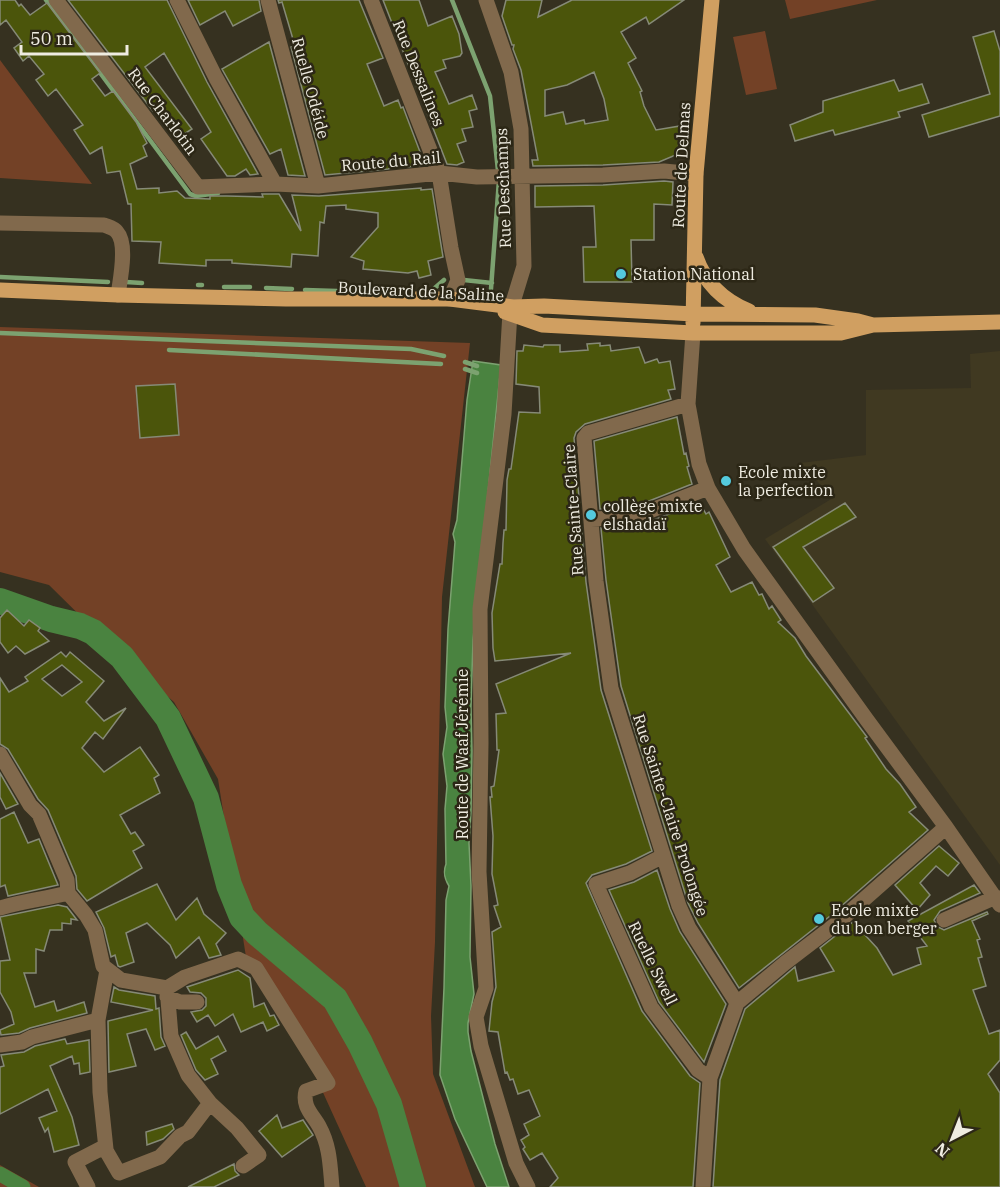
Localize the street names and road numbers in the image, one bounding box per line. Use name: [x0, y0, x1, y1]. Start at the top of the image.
street label: Rue Dessalines: [388, 17, 450, 129]
street label: Ruelle Odéide: [288, 35, 334, 141]
street label: Rue Charlotin: [124, 64, 202, 158]
street label: Route de Delmas: [668, 102, 694, 228]
street label: Rue Deschamps: [491, 127, 515, 249]
street label: Route du Rail: [340, 147, 442, 175]
street label: Boulevard de la Saline: [337, 277, 505, 305]
street label: Rue Sainte-Claire: [558, 444, 588, 576]
street label: Route de Waaf Jérémie: [452, 669, 472, 839]
street label: Rue Sainte-Claire Prolongée: [629, 711, 713, 919]
street label: Ruelle Swell: [624, 918, 682, 1008]

